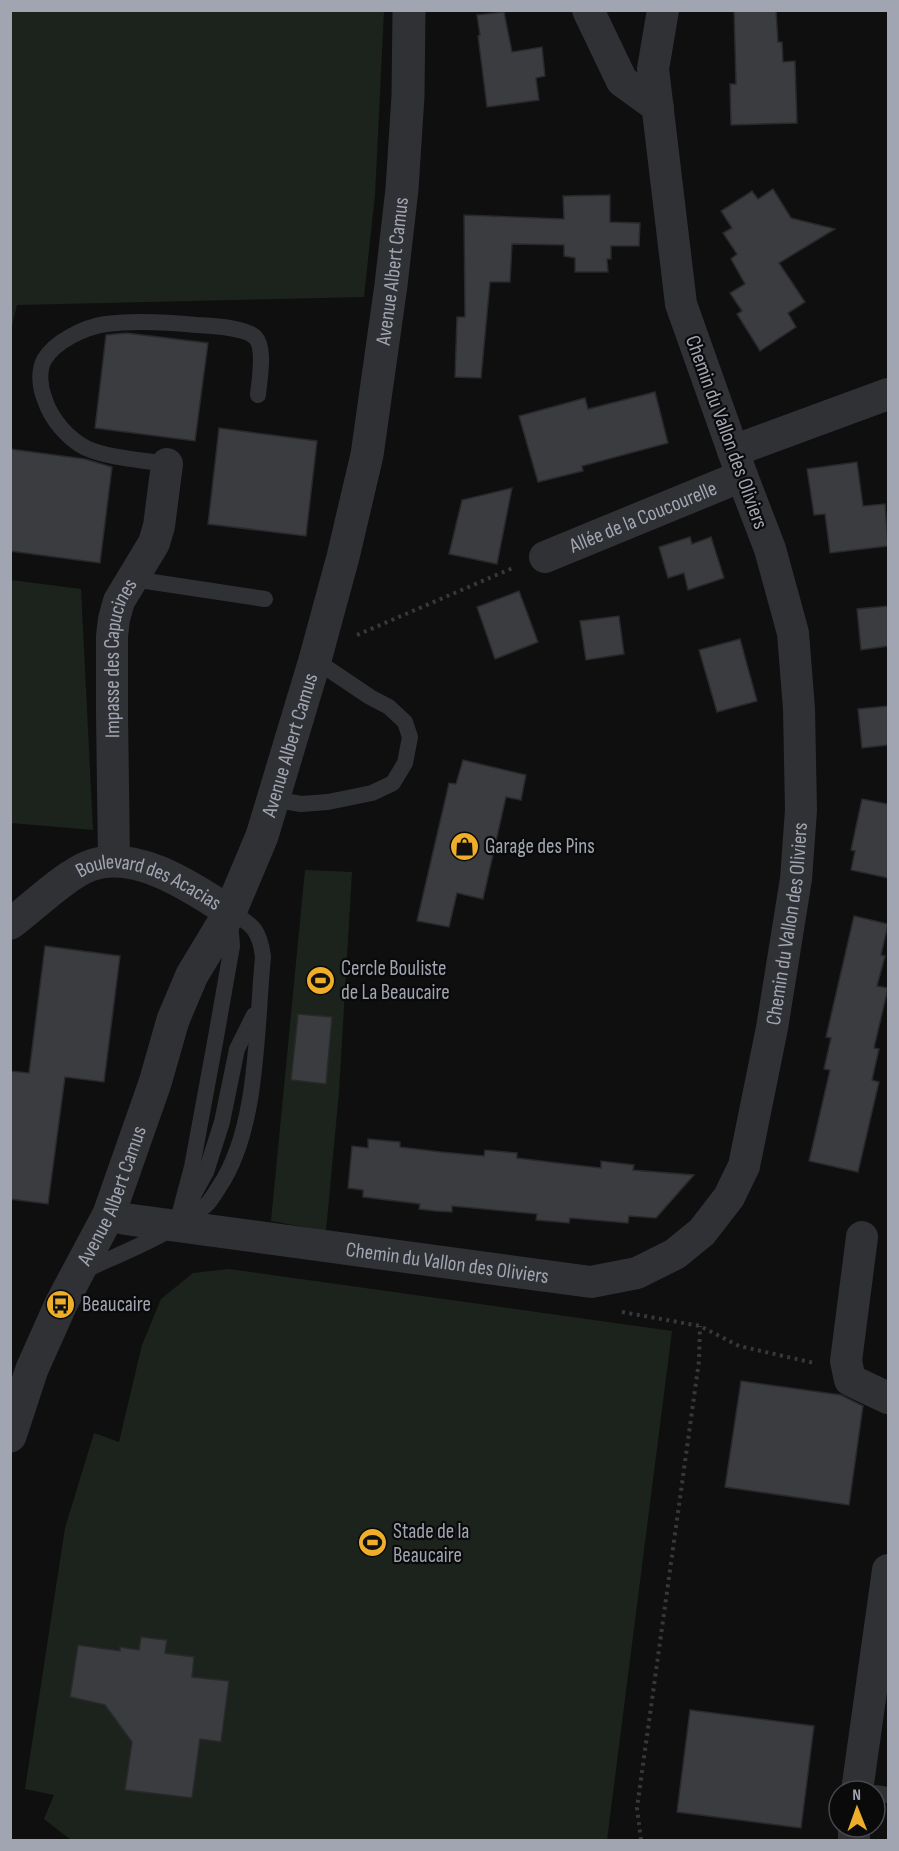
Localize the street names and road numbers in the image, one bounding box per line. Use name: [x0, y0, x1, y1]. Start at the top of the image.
street label: Avenue Albert Camus: [371, 196, 414, 348]
street label: Chemin du Vallon des Oliviers: [680, 332, 773, 532]
street label: Allée de la Coucourelle: [565, 476, 721, 559]
street label: Impasse des Capucines: [100, 574, 143, 738]
street label: Avenue Albert Camus: [256, 670, 323, 821]
street label: Chemin du Vallon des Oliviers: [761, 822, 813, 1027]
street label: Boulevard des Acacias: [71, 849, 226, 916]
street label: Avenue Albert Camus: [72, 1123, 152, 1271]
street label: Chemin du Vallon des Oliviers: [344, 1237, 550, 1289]

